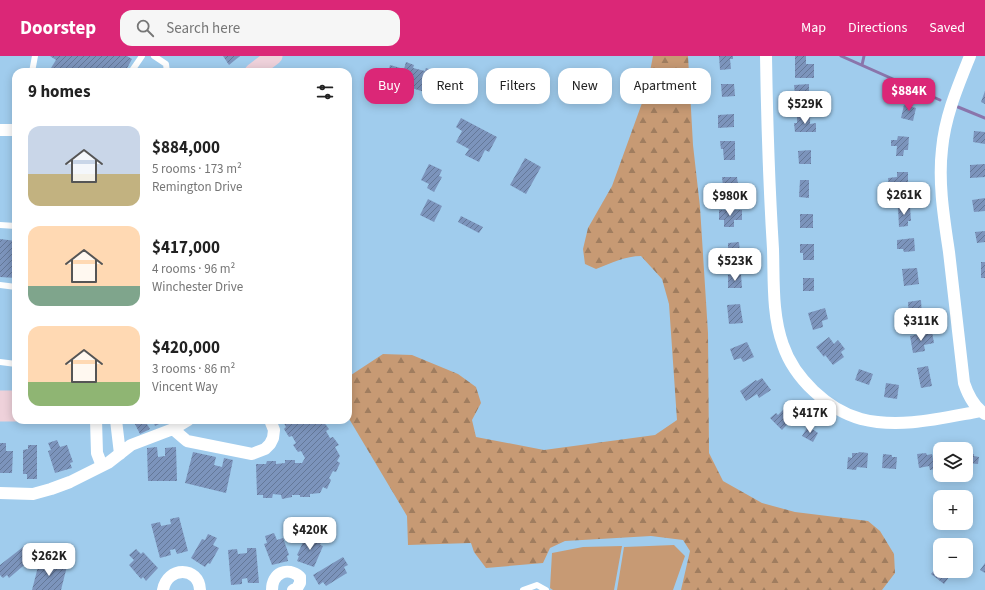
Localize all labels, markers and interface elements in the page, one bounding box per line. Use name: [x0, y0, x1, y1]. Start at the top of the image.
search box: [120, 10, 400, 46]
text: Doorstep: [20, 15, 96, 42]
icon: search: [134, 17, 156, 39]
text: Search here: [166, 18, 240, 39]
text: Map: [801, 18, 826, 38]
text: Directions: [848, 18, 907, 38]
text: Saved: [929, 18, 965, 38]
chip: Buy: [364, 68, 414, 104]
chip: Rent: [422, 68, 478, 104]
chip: Filters: [486, 68, 550, 104]
chip: New: [558, 68, 612, 104]
chip: Apartment: [620, 68, 711, 104]
pin: $884K: [881, 78, 937, 112]
text: 9 homes: [28, 80, 90, 104]
icon: filters: [314, 81, 336, 103]
text: $884K: [891, 82, 927, 100]
pin: $529K: [777, 91, 833, 125]
text: $529K: [787, 95, 823, 113]
text: $884,000: [152, 136, 220, 160]
icon: home: [60, 142, 108, 190]
text: 5 rooms · 173 m²: [152, 160, 242, 178]
text: Remington Drive: [152, 178, 243, 196]
pin: $261K: [876, 182, 932, 216]
pin: $980K: [702, 183, 758, 217]
text: $261K: [886, 186, 922, 204]
text: $980K: [712, 187, 748, 205]
text: $417,000: [152, 236, 220, 260]
icon: home: [60, 242, 108, 290]
pin: $523K: [707, 248, 763, 282]
text: $523K: [717, 252, 753, 270]
text: 4 rooms · 96 m²: [152, 260, 235, 278]
text: Winchester Drive: [152, 278, 243, 296]
pin: $311K: [893, 308, 949, 342]
text: $311K: [903, 312, 939, 330]
text: $420,000: [152, 336, 220, 360]
icon: home: [60, 342, 108, 390]
text: 3 rooms · 86 m²: [152, 360, 235, 378]
text: Vincent Way: [152, 378, 218, 396]
pin: $417K: [782, 400, 838, 434]
text: $417K: [792, 404, 828, 422]
map controls: [933, 442, 973, 578]
button: layers: [933, 442, 973, 482]
button: +: [933, 490, 973, 530]
pin: $420K: [282, 517, 338, 551]
text: $420K: [292, 521, 328, 539]
button: −: [933, 538, 973, 578]
pin: $262K: [21, 543, 77, 577]
text: $262K: [31, 547, 67, 565]

